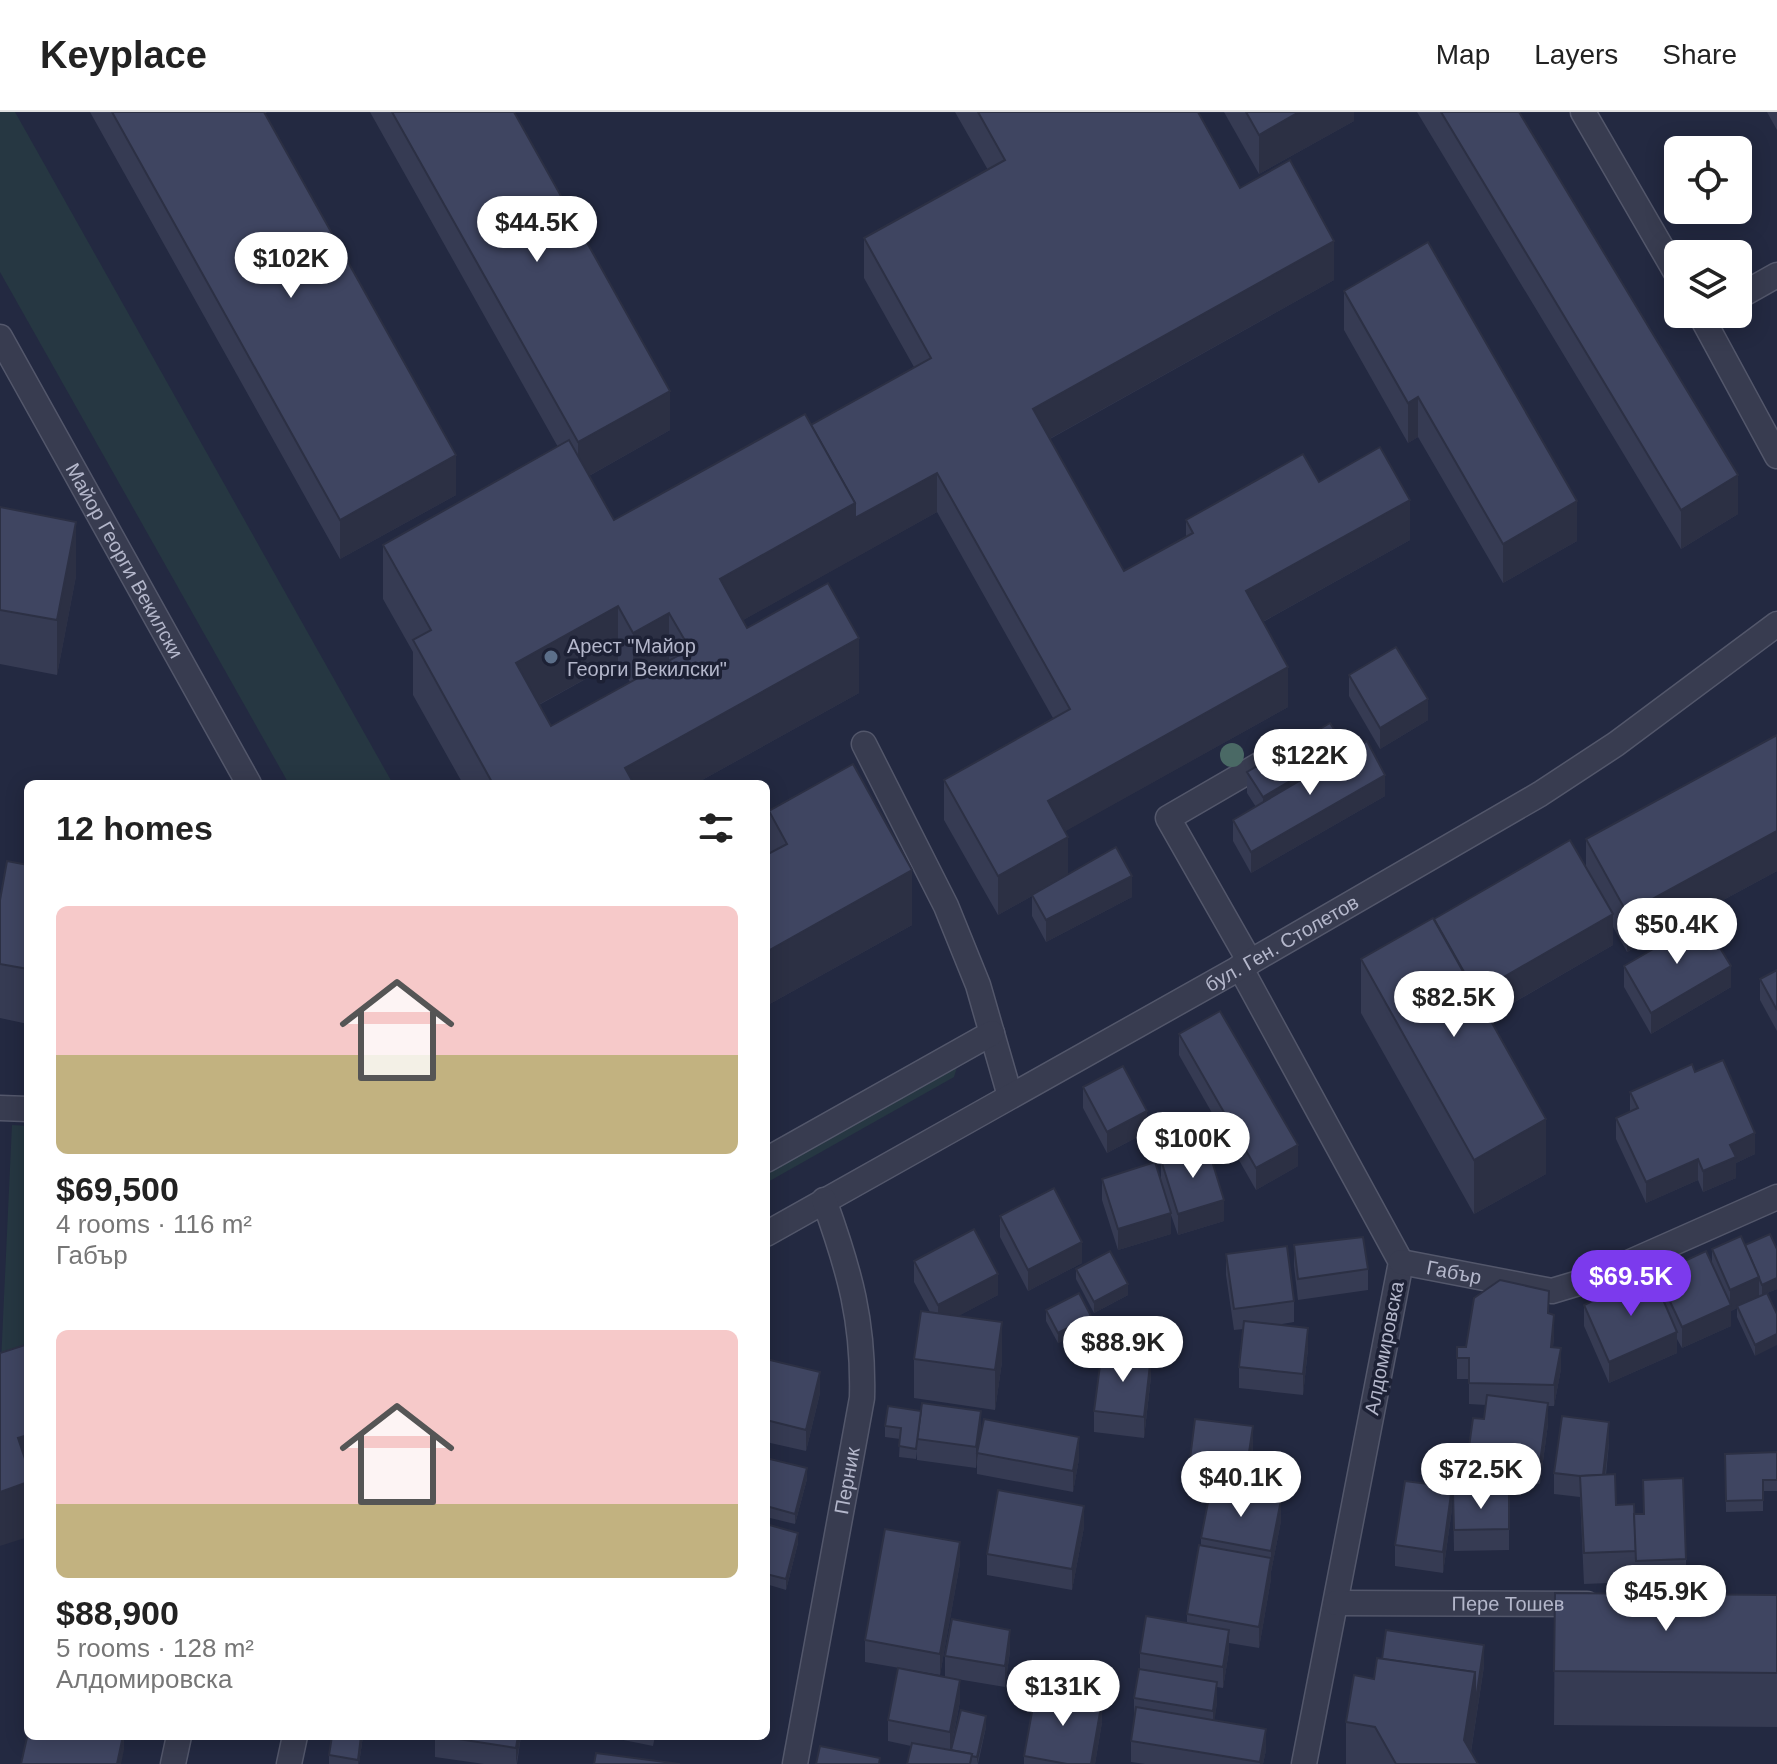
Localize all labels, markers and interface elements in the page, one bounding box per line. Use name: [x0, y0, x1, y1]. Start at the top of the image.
text: Keyplace: [40, 34, 207, 76]
text: Map: [1436, 39, 1490, 70]
text: Layers: [1534, 39, 1618, 70]
text: Share: [1662, 39, 1737, 70]
map controls: [1664, 136, 1752, 328]
button: locate: [1664, 136, 1752, 224]
pin: $44.5K: [472, 196, 602, 264]
text: $44.5K: [495, 207, 579, 237]
pin: $102K: [235, 232, 347, 300]
button: layers: [1664, 240, 1752, 328]
text: $102K: [253, 243, 329, 273]
street label: Майор Георги Векилски: [61, 459, 188, 662]
place label: Арест "Майор Георги Векилски": [567, 635, 727, 680]
marker: Арест "Майор Георги Векилски": [542, 648, 560, 666]
pin: $122K: [1254, 729, 1366, 797]
text: $122K: [1272, 740, 1348, 770]
icon: filters: [694, 806, 738, 850]
text: 12 homes: [56, 809, 213, 847]
street label: бул. Ген. Столетов: [1201, 891, 1362, 996]
pin: $50.4K: [1612, 898, 1742, 966]
text: $50.4K: [1635, 909, 1719, 939]
icon: home: [325, 958, 469, 1102]
pin: $82.5K: [1389, 971, 1519, 1039]
text: $82.5K: [1412, 982, 1496, 1012]
pin: $100K: [1137, 1112, 1249, 1180]
text: $100K: [1155, 1123, 1231, 1153]
text: $69,500: [56, 1170, 179, 1208]
text: 4 rooms · 116 m²: [56, 1209, 252, 1239]
text: Габър: [56, 1240, 128, 1270]
pin: $69.5K: [1566, 1250, 1696, 1318]
street label: Габър: [1425, 1256, 1483, 1288]
text: $69.5K: [1589, 1261, 1673, 1291]
street label: Алдомировска: [1360, 1278, 1408, 1417]
pin: $88.9K: [1058, 1316, 1188, 1384]
text: $88.9K: [1081, 1327, 1165, 1357]
icon: home: [325, 1382, 469, 1526]
pin: $72.5K: [1416, 1443, 1546, 1511]
street label: Перник: [830, 1445, 864, 1516]
pin: $40.1K: [1176, 1451, 1306, 1519]
text: $72.5K: [1439, 1454, 1523, 1484]
text: $40.1K: [1199, 1462, 1283, 1492]
pin: $45.9K: [1601, 1565, 1731, 1633]
text: $45.9K: [1624, 1576, 1708, 1606]
street label: Пере Тошев: [1452, 1592, 1564, 1615]
text: $88,900: [56, 1594, 179, 1632]
text: 5 rooms · 128 m²: [56, 1633, 254, 1663]
pin: $131K: [1007, 1660, 1119, 1728]
text: Алдомировска: [56, 1664, 232, 1694]
text: $131K: [1025, 1671, 1101, 1701]

